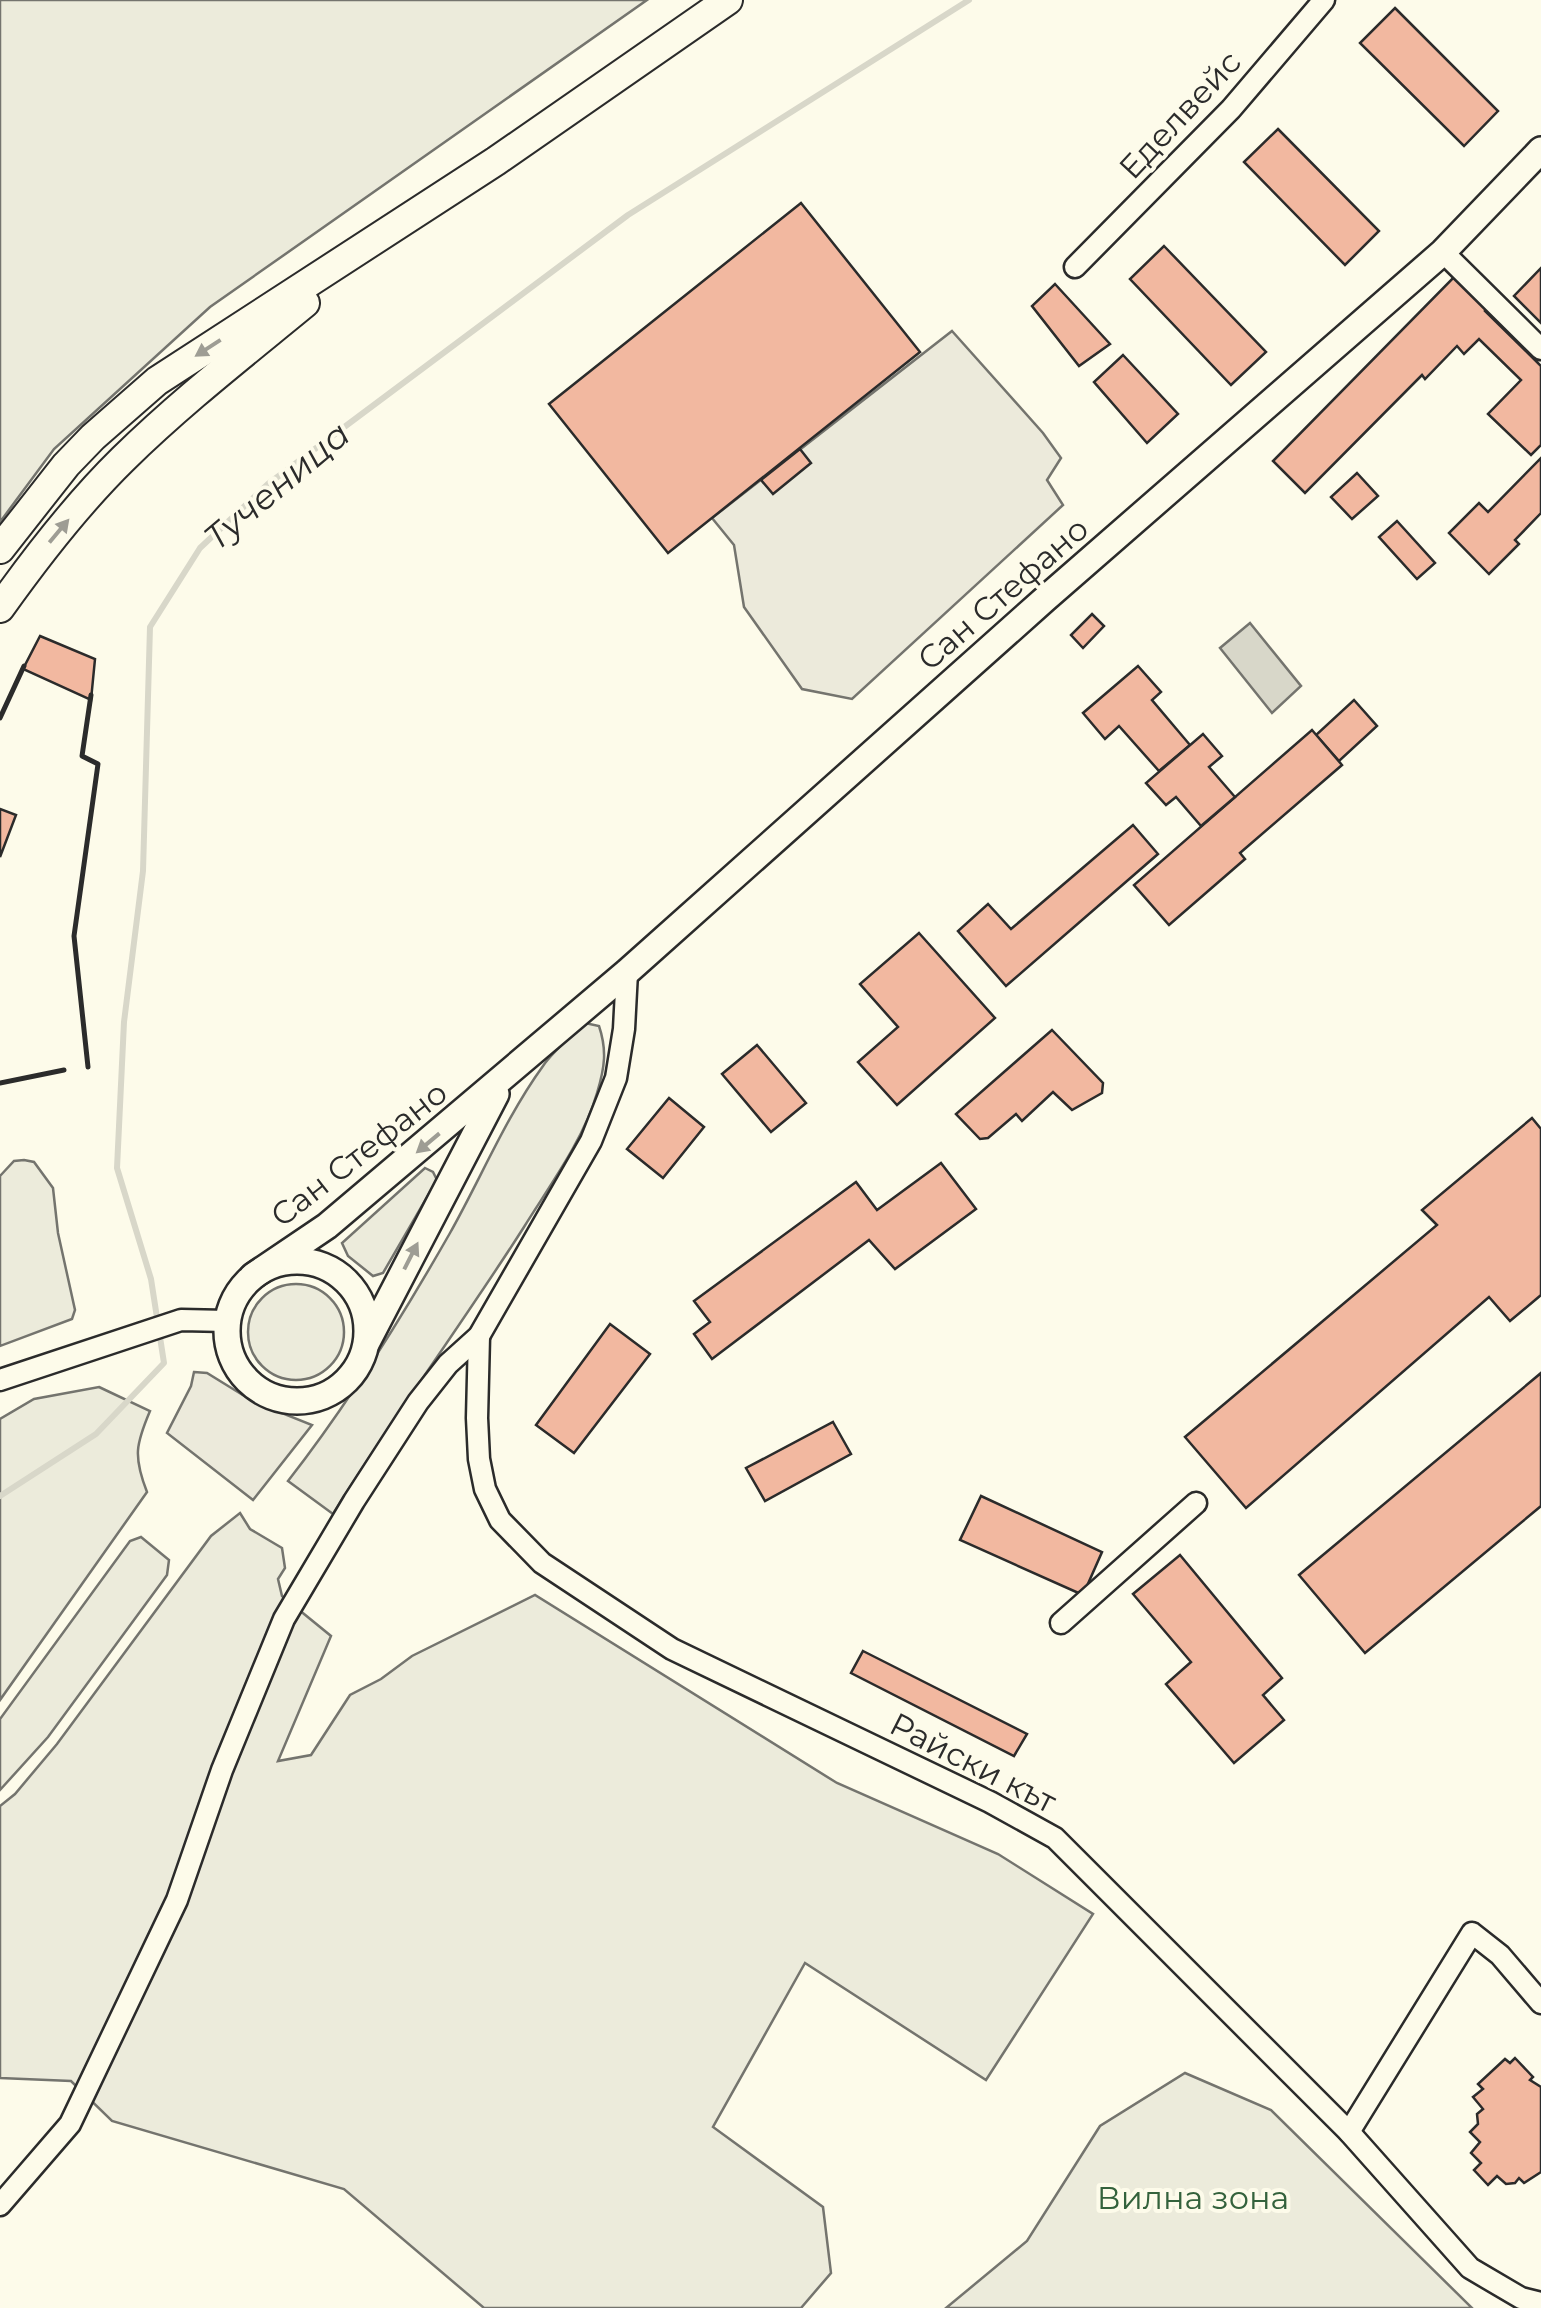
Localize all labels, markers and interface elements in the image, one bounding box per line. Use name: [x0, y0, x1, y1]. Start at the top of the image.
street label: Еделвейс: [1111, 43, 1249, 187]
one-way arrow: [194, 339, 222, 357]
water label: Тученица: [195, 412, 358, 559]
street label: Сан Стефано: [909, 509, 1096, 678]
one-way arrow: [48, 519, 70, 544]
street label: Сан Стефано: [263, 1073, 455, 1235]
one-way arrow: [415, 1131, 440, 1153]
one-way arrow: [402, 1242, 419, 1271]
street label: Райски кът: [884, 1704, 1064, 1822]
park label: Вилна зона: [1097, 2178, 1289, 2217]

